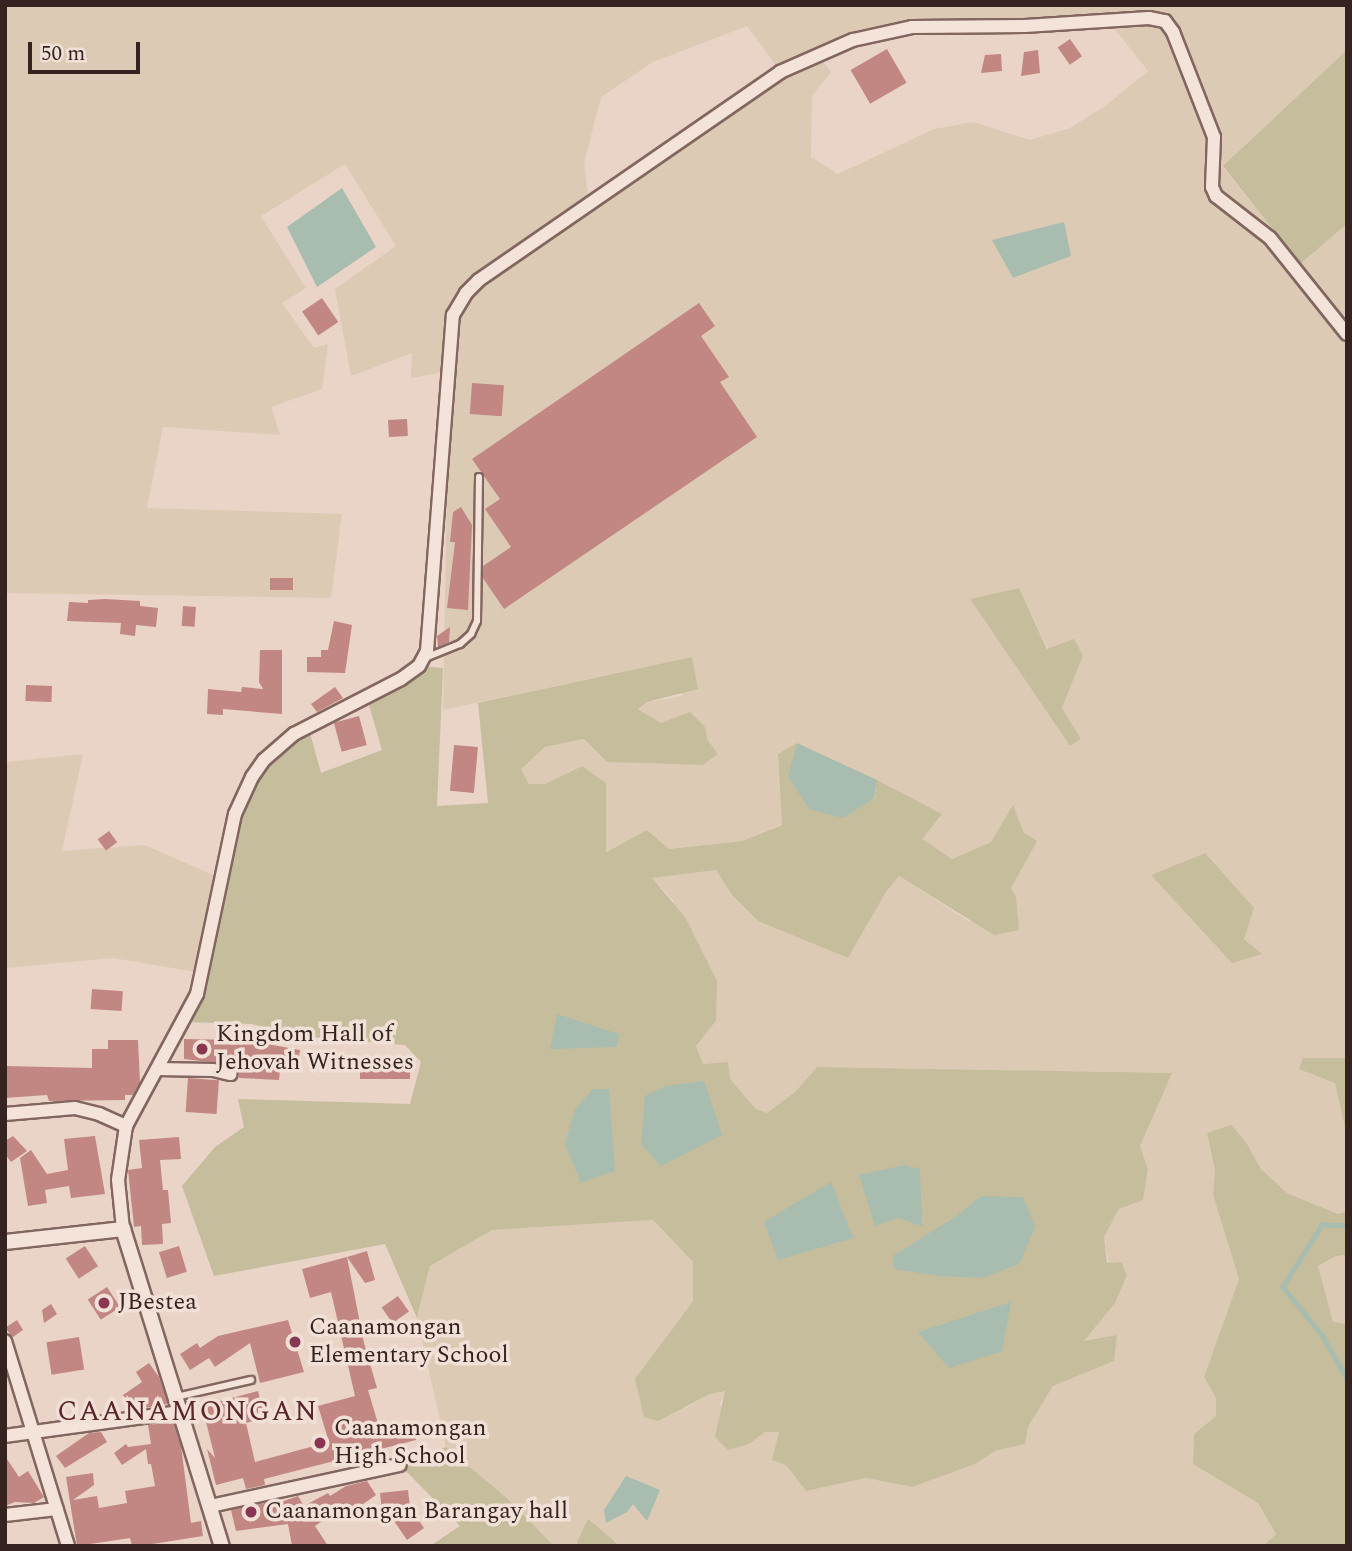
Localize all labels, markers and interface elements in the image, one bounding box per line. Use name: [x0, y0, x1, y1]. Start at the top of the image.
scale bar: [32, 28, 144, 72]
text: 50 m: [41, 38, 85, 70]
place label: Kingdom Hall of Jehovah Witnesses: [216, 1021, 414, 1077]
marker: Kingdom Hall of Jehovah Witnesses: [194, 1041, 210, 1057]
place label: JBestea: [118, 1289, 197, 1317]
marker: JBestea: [96, 1295, 112, 1311]
place label: Caanamongan Elementary School: [309, 1314, 509, 1370]
marker: Caanamongan Elementary School: [287, 1334, 303, 1350]
district label: CAANAMONGAN: [59, 1395, 317, 1429]
place label: Caanamongan High School: [334, 1415, 486, 1471]
marker: Caanamongan High School: [312, 1435, 328, 1451]
place label: Caanamongan Barangay hall: [265, 1498, 568, 1526]
marker: Caanamongan Barangay hall: [243, 1504, 259, 1520]

